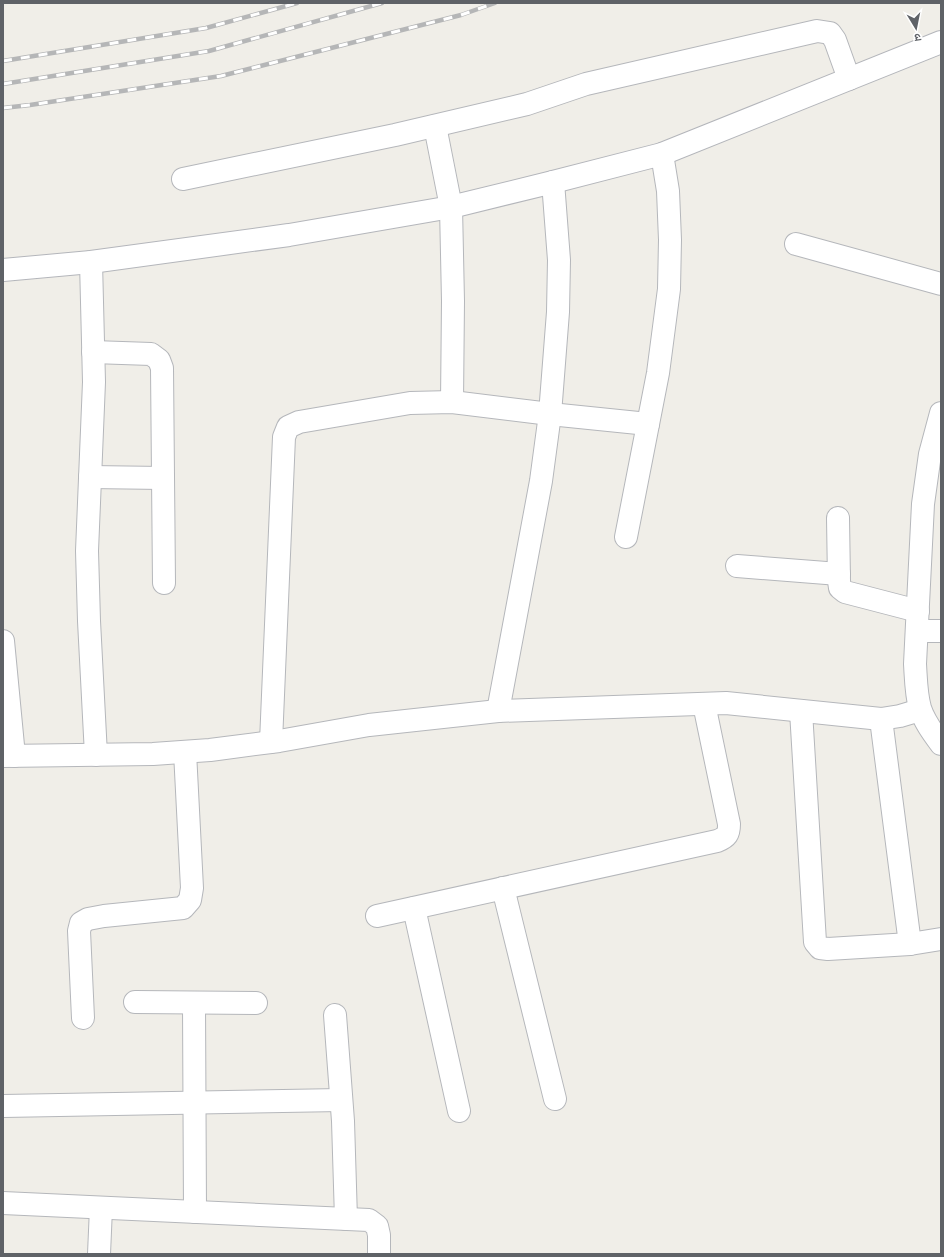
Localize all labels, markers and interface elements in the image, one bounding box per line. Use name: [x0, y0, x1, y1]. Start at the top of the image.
north arrow: [896, 8, 936, 48]
text: उ: [913, 30, 922, 46]

